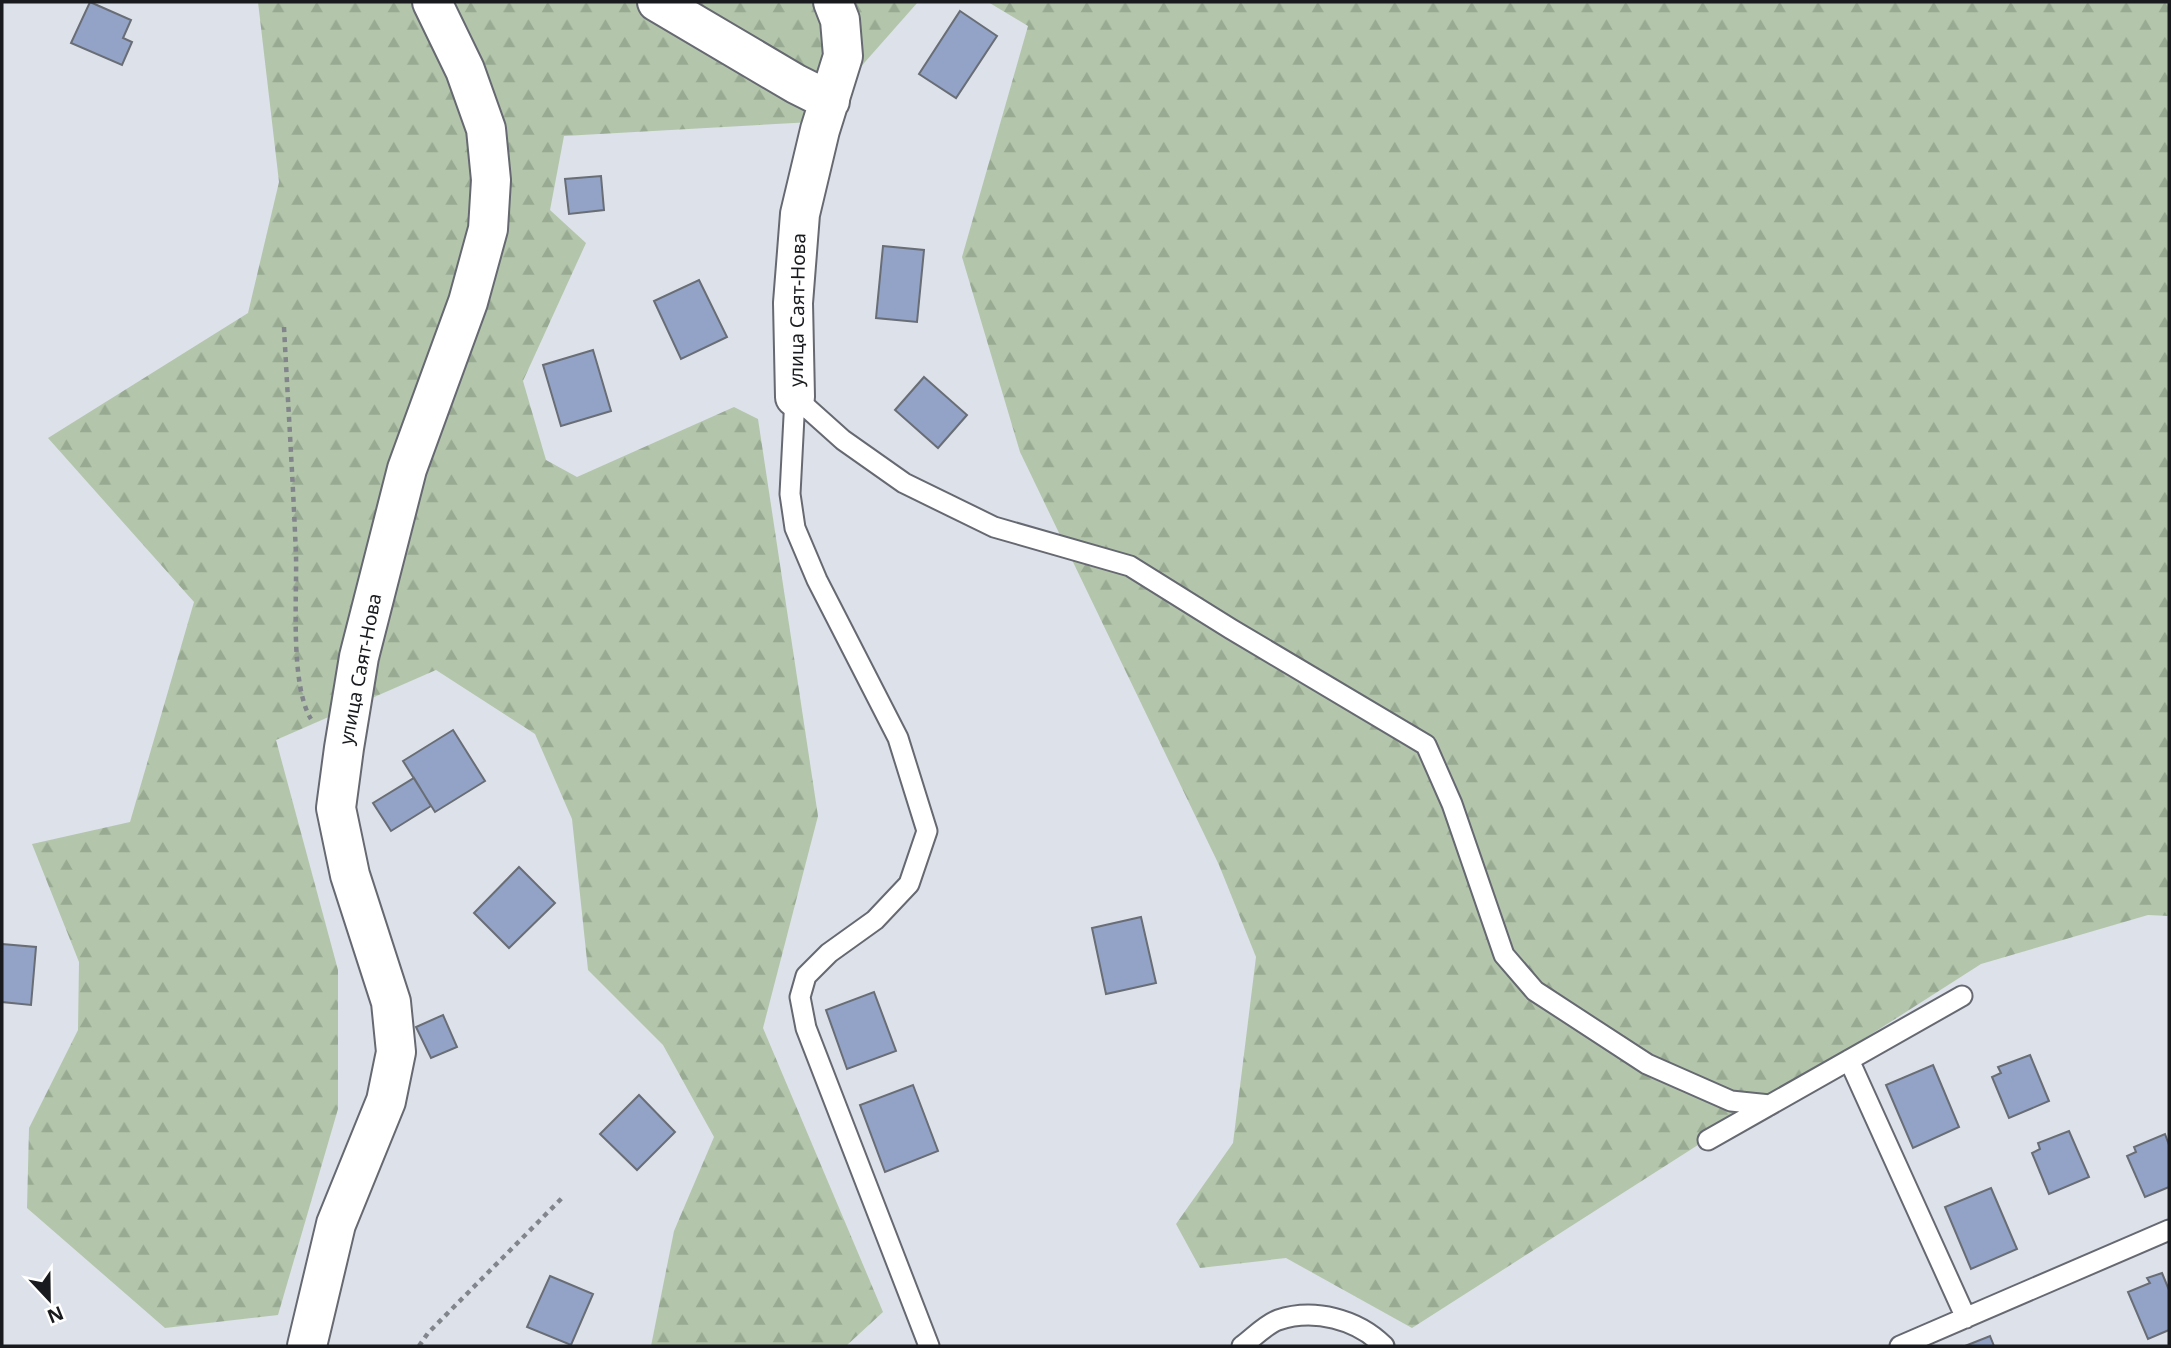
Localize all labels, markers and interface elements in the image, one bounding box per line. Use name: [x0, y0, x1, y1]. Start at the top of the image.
street label: улица Саят-Нова: [783, 233, 811, 387]
street label: улица Саят-Нова: [333, 591, 387, 747]
north arrow: [14, 1264, 84, 1334]
text: N: [43, 1300, 67, 1330]

